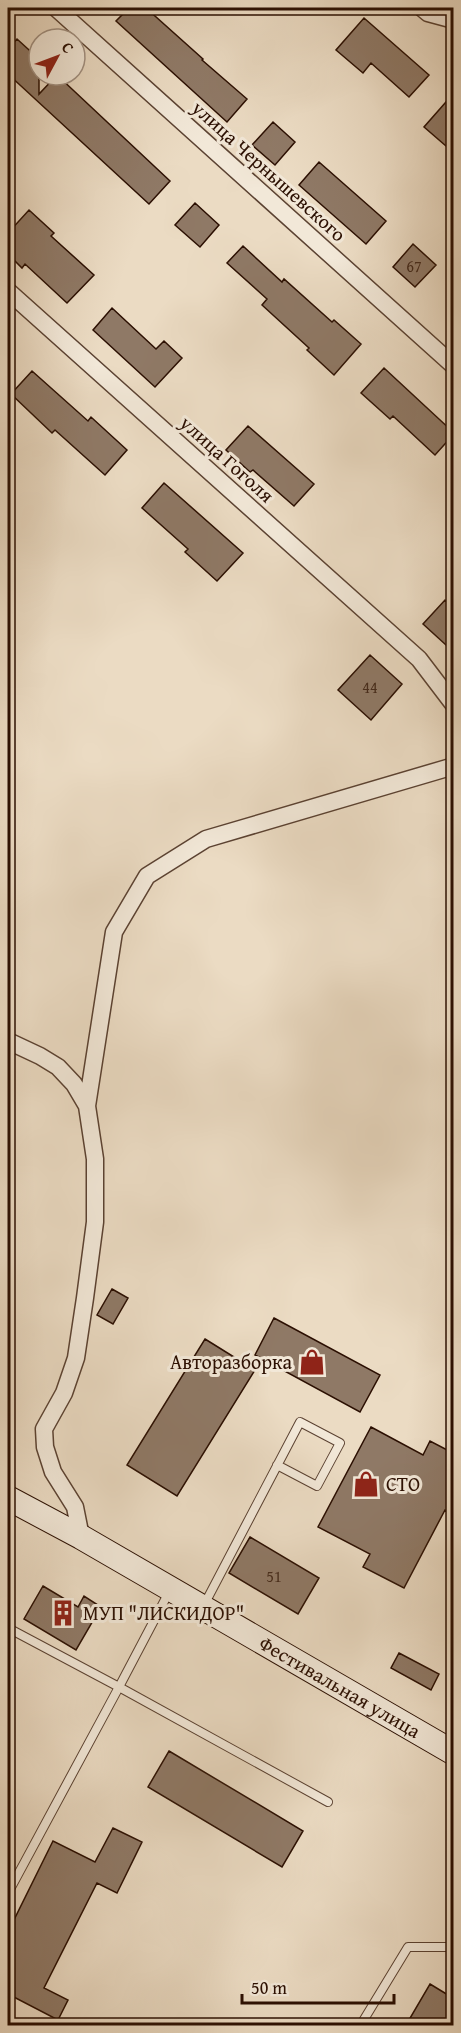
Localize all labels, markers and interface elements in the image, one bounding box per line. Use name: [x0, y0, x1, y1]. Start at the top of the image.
north arrow: [27, 27, 87, 87]
text: С: [56, 36, 80, 58]
street label: улица Чернышевского: [185, 93, 353, 248]
house number: 67: [406, 254, 422, 278]
street label: улица Гоголя: [173, 408, 281, 509]
house number: 44: [362, 675, 378, 699]
place label: Авторазборка: [170, 1347, 292, 1376]
shop icon: Авторазборка: [297, 1347, 327, 1377]
shop icon: СТО: [351, 1469, 381, 1499]
place label: СТО: [386, 1469, 420, 1498]
house number: 51: [266, 1564, 282, 1588]
building icon: МУП "ЛИСКИДОР": [48, 1598, 78, 1628]
place label: МУП "ЛИСКИДОР": [83, 1598, 244, 1627]
street label: Фестивальная улица: [254, 1628, 427, 1745]
scale bar: [242, 1967, 394, 2005]
text: 50 m: [251, 1974, 287, 2001]

